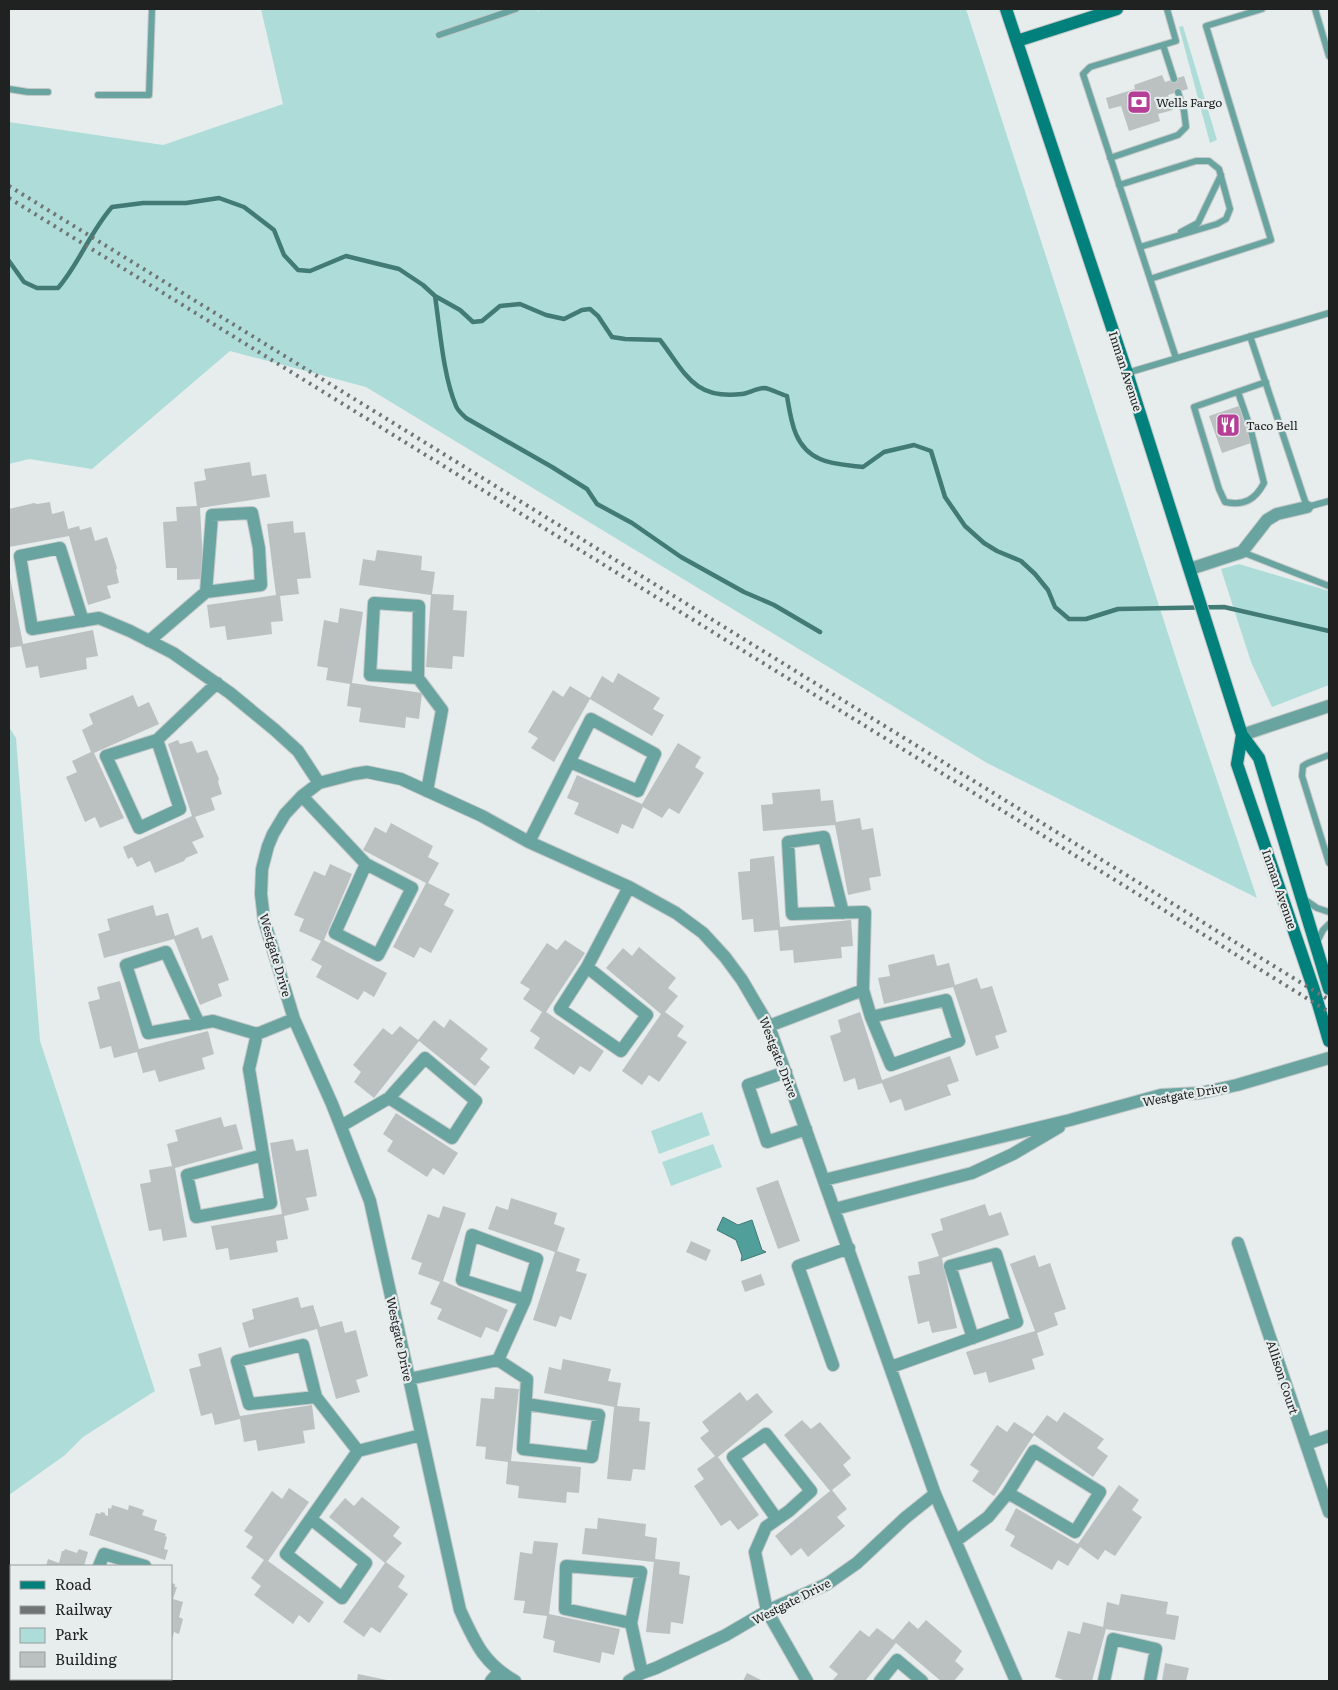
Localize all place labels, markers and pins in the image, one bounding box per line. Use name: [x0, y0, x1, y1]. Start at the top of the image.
bank icon: Wells Fargo: [1126, 89, 1152, 115]
place label: Wells Fargo: [1156, 93, 1222, 111]
restaurant icon: Taco Bell: [1215, 412, 1241, 438]
place label: Taco Bell: [1246, 416, 1298, 434]

